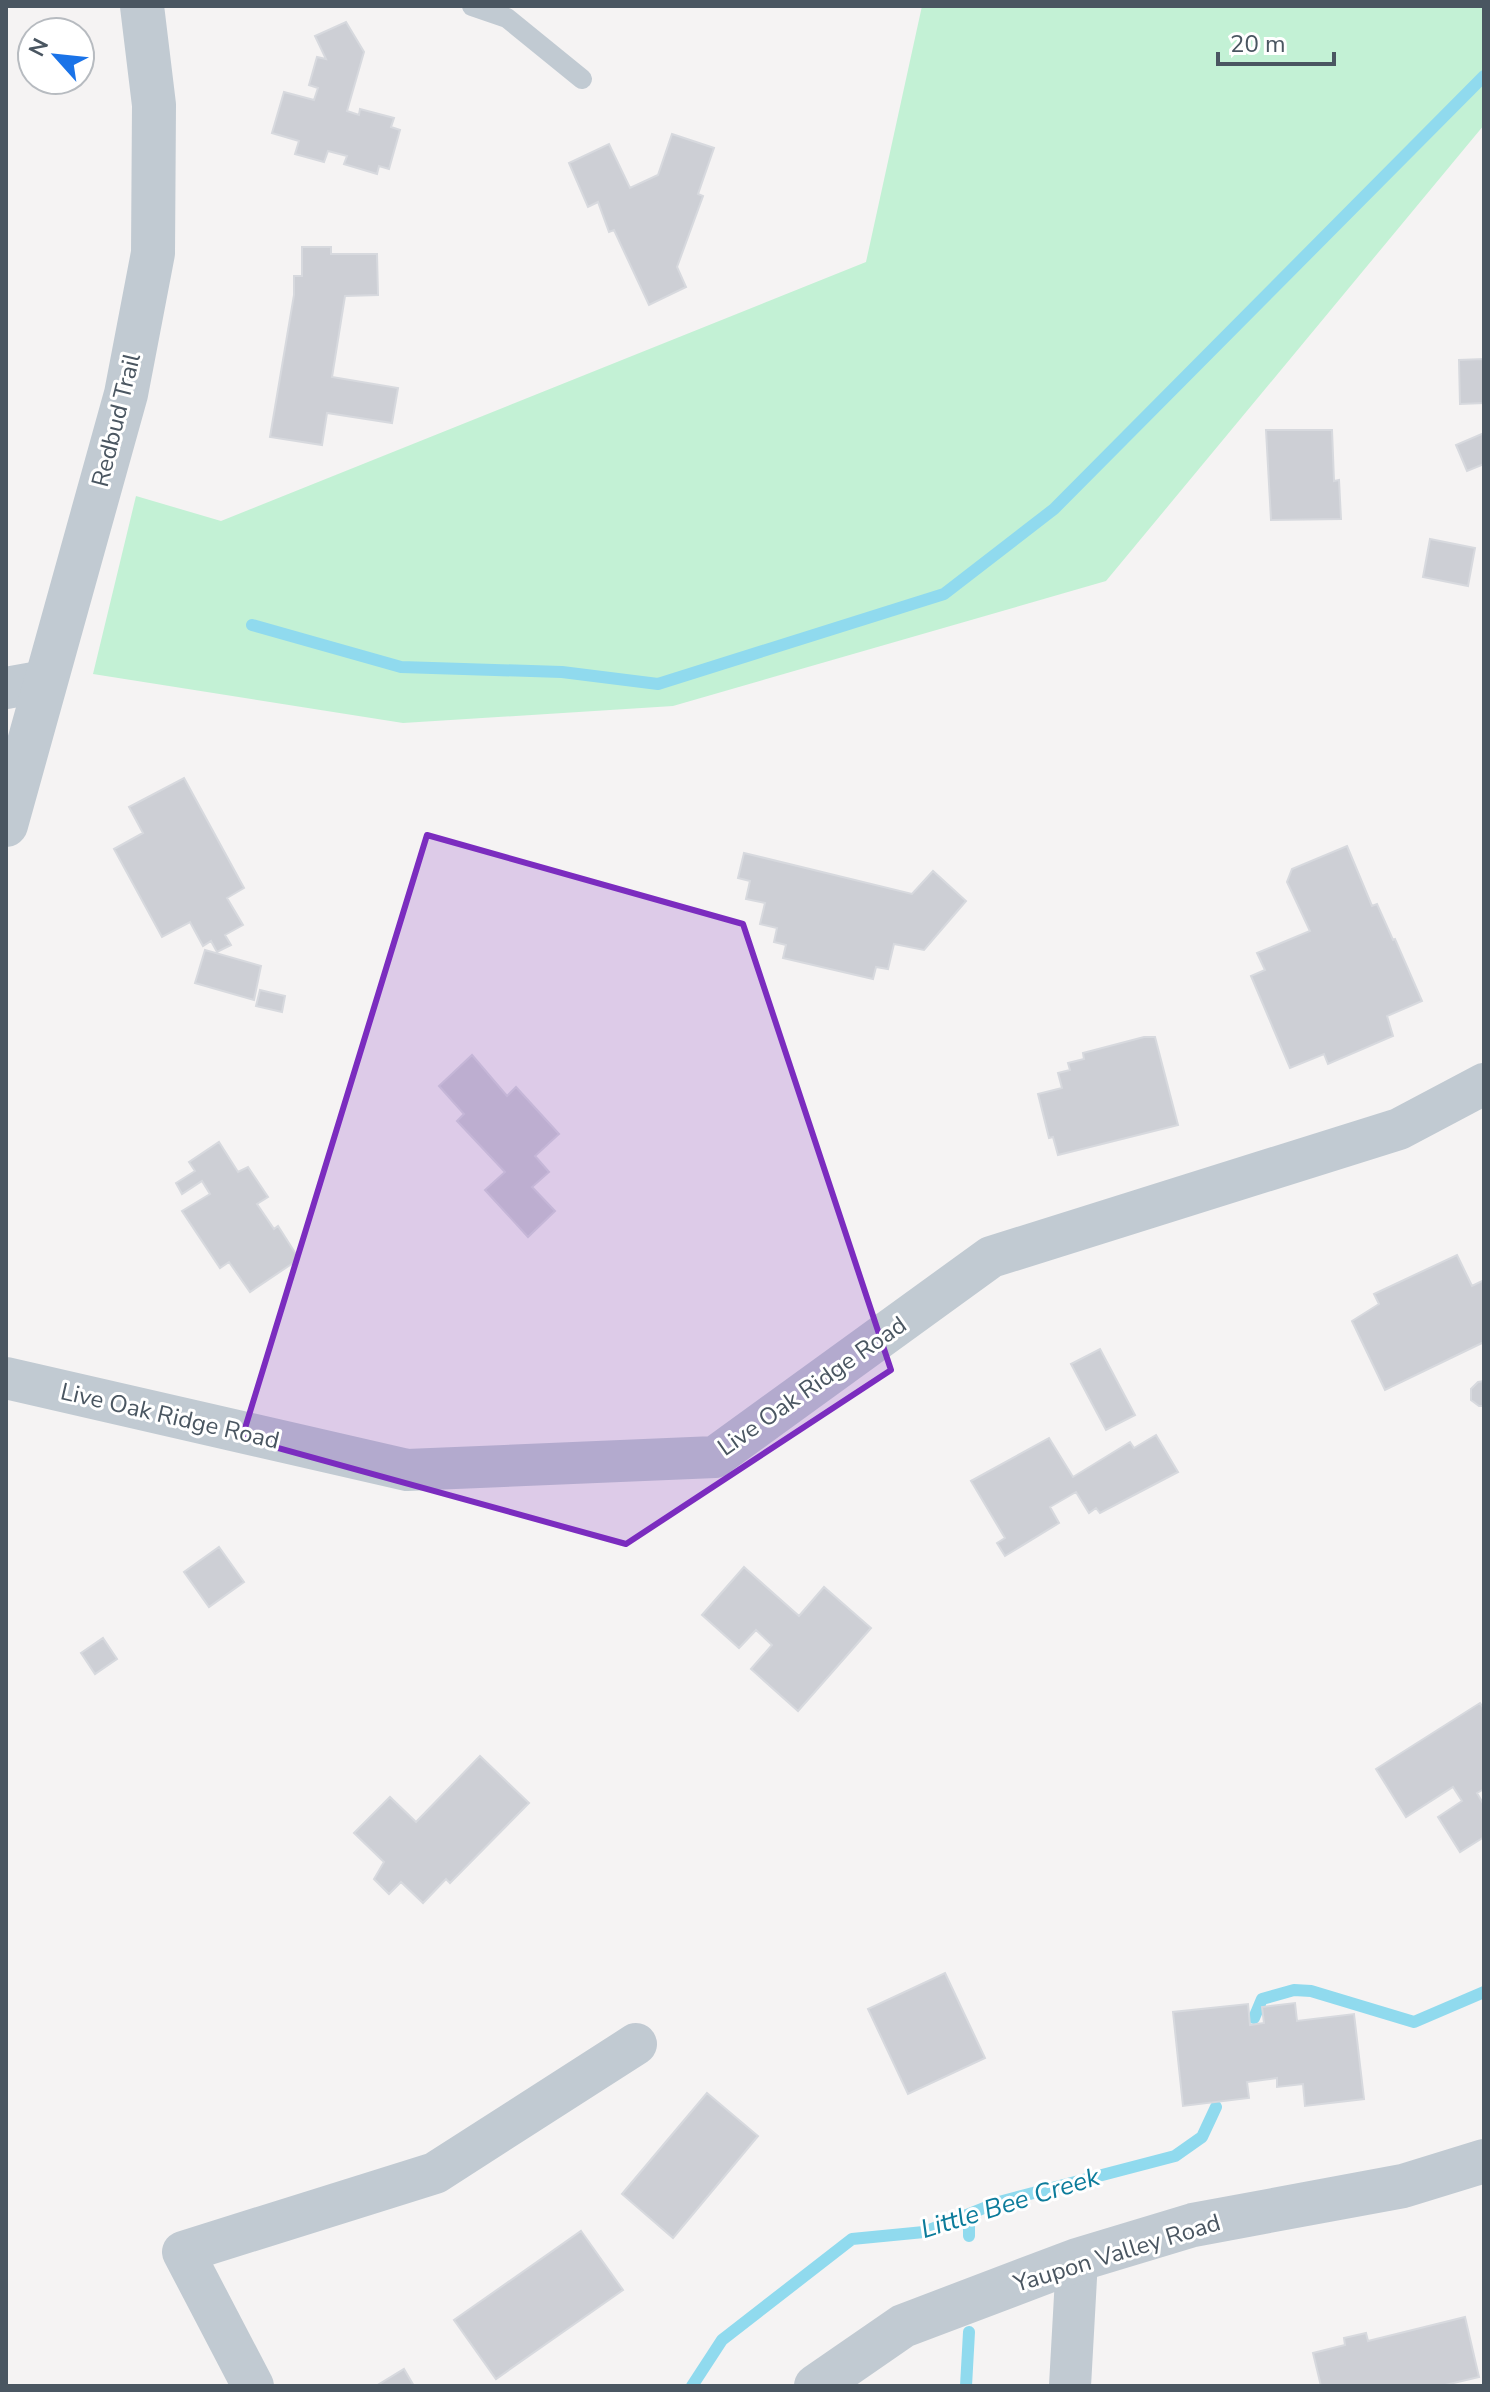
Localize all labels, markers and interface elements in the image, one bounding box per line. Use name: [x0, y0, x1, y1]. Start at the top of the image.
north arrow: [16, 16, 96, 96]
scale bar: [1218, 16, 1334, 66]
text: 20 m: [1230, 28, 1286, 60]
text: N: [22, 33, 56, 62]
street label: Redbud Trail: [84, 350, 148, 490]
street label: Live Oak Ridge Road: [711, 1309, 913, 1463]
street label: Live Oak Ridge Road: [58, 1375, 282, 1457]
water label: Little Bee Creek: [916, 2159, 1105, 2247]
street label: Yaupon Valley Road: [1009, 2206, 1224, 2300]

